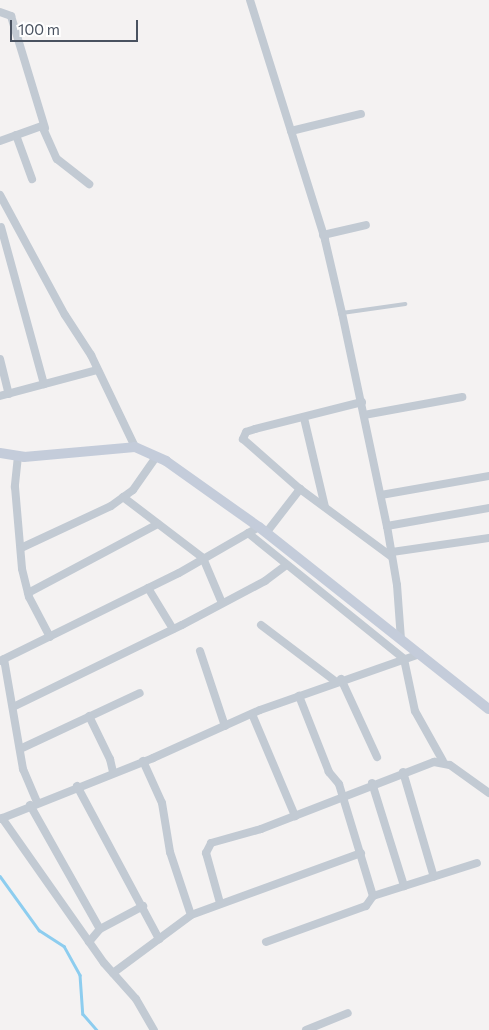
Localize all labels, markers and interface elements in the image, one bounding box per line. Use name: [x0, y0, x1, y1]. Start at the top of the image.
scale bar: [12, 10, 140, 42]
text: 100 m: [18, 20, 60, 38]

